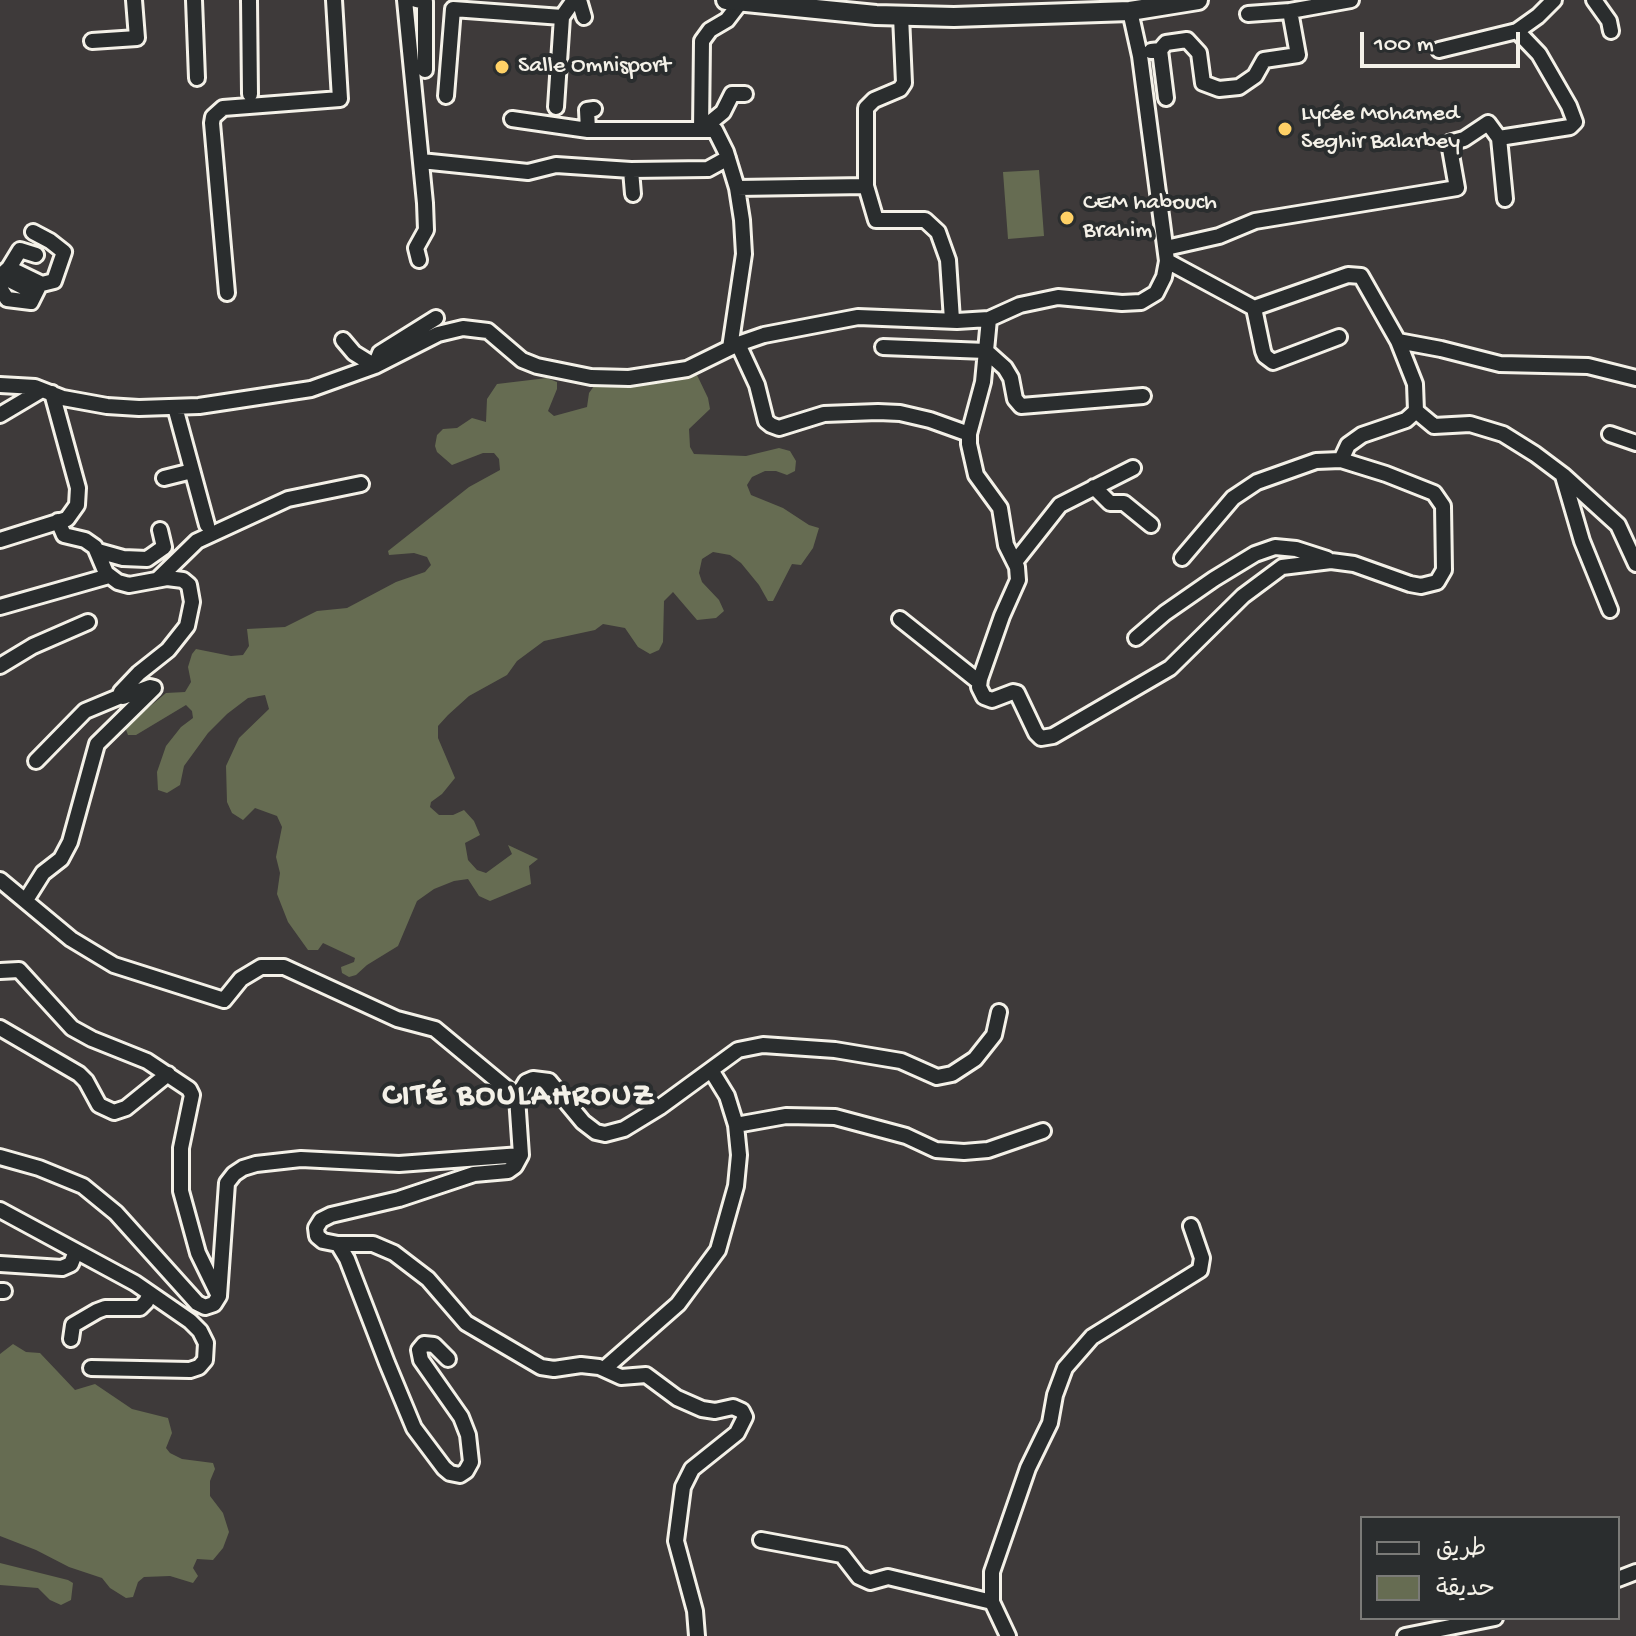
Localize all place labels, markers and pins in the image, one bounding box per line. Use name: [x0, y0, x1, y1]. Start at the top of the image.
place label: Salle Omnisport: [518, 53, 671, 81]
marker: Salle Omnisport: [493, 58, 511, 76]
place label: Lycée Mohamed Seghir Balarbey: [1301, 101, 1460, 157]
marker: Lycée Mohamed Seghir Balarbey: [1276, 120, 1294, 138]
place label: CEM habouch Brahim: [1083, 190, 1217, 246]
marker: CEM habouch Brahim: [1058, 209, 1076, 227]

